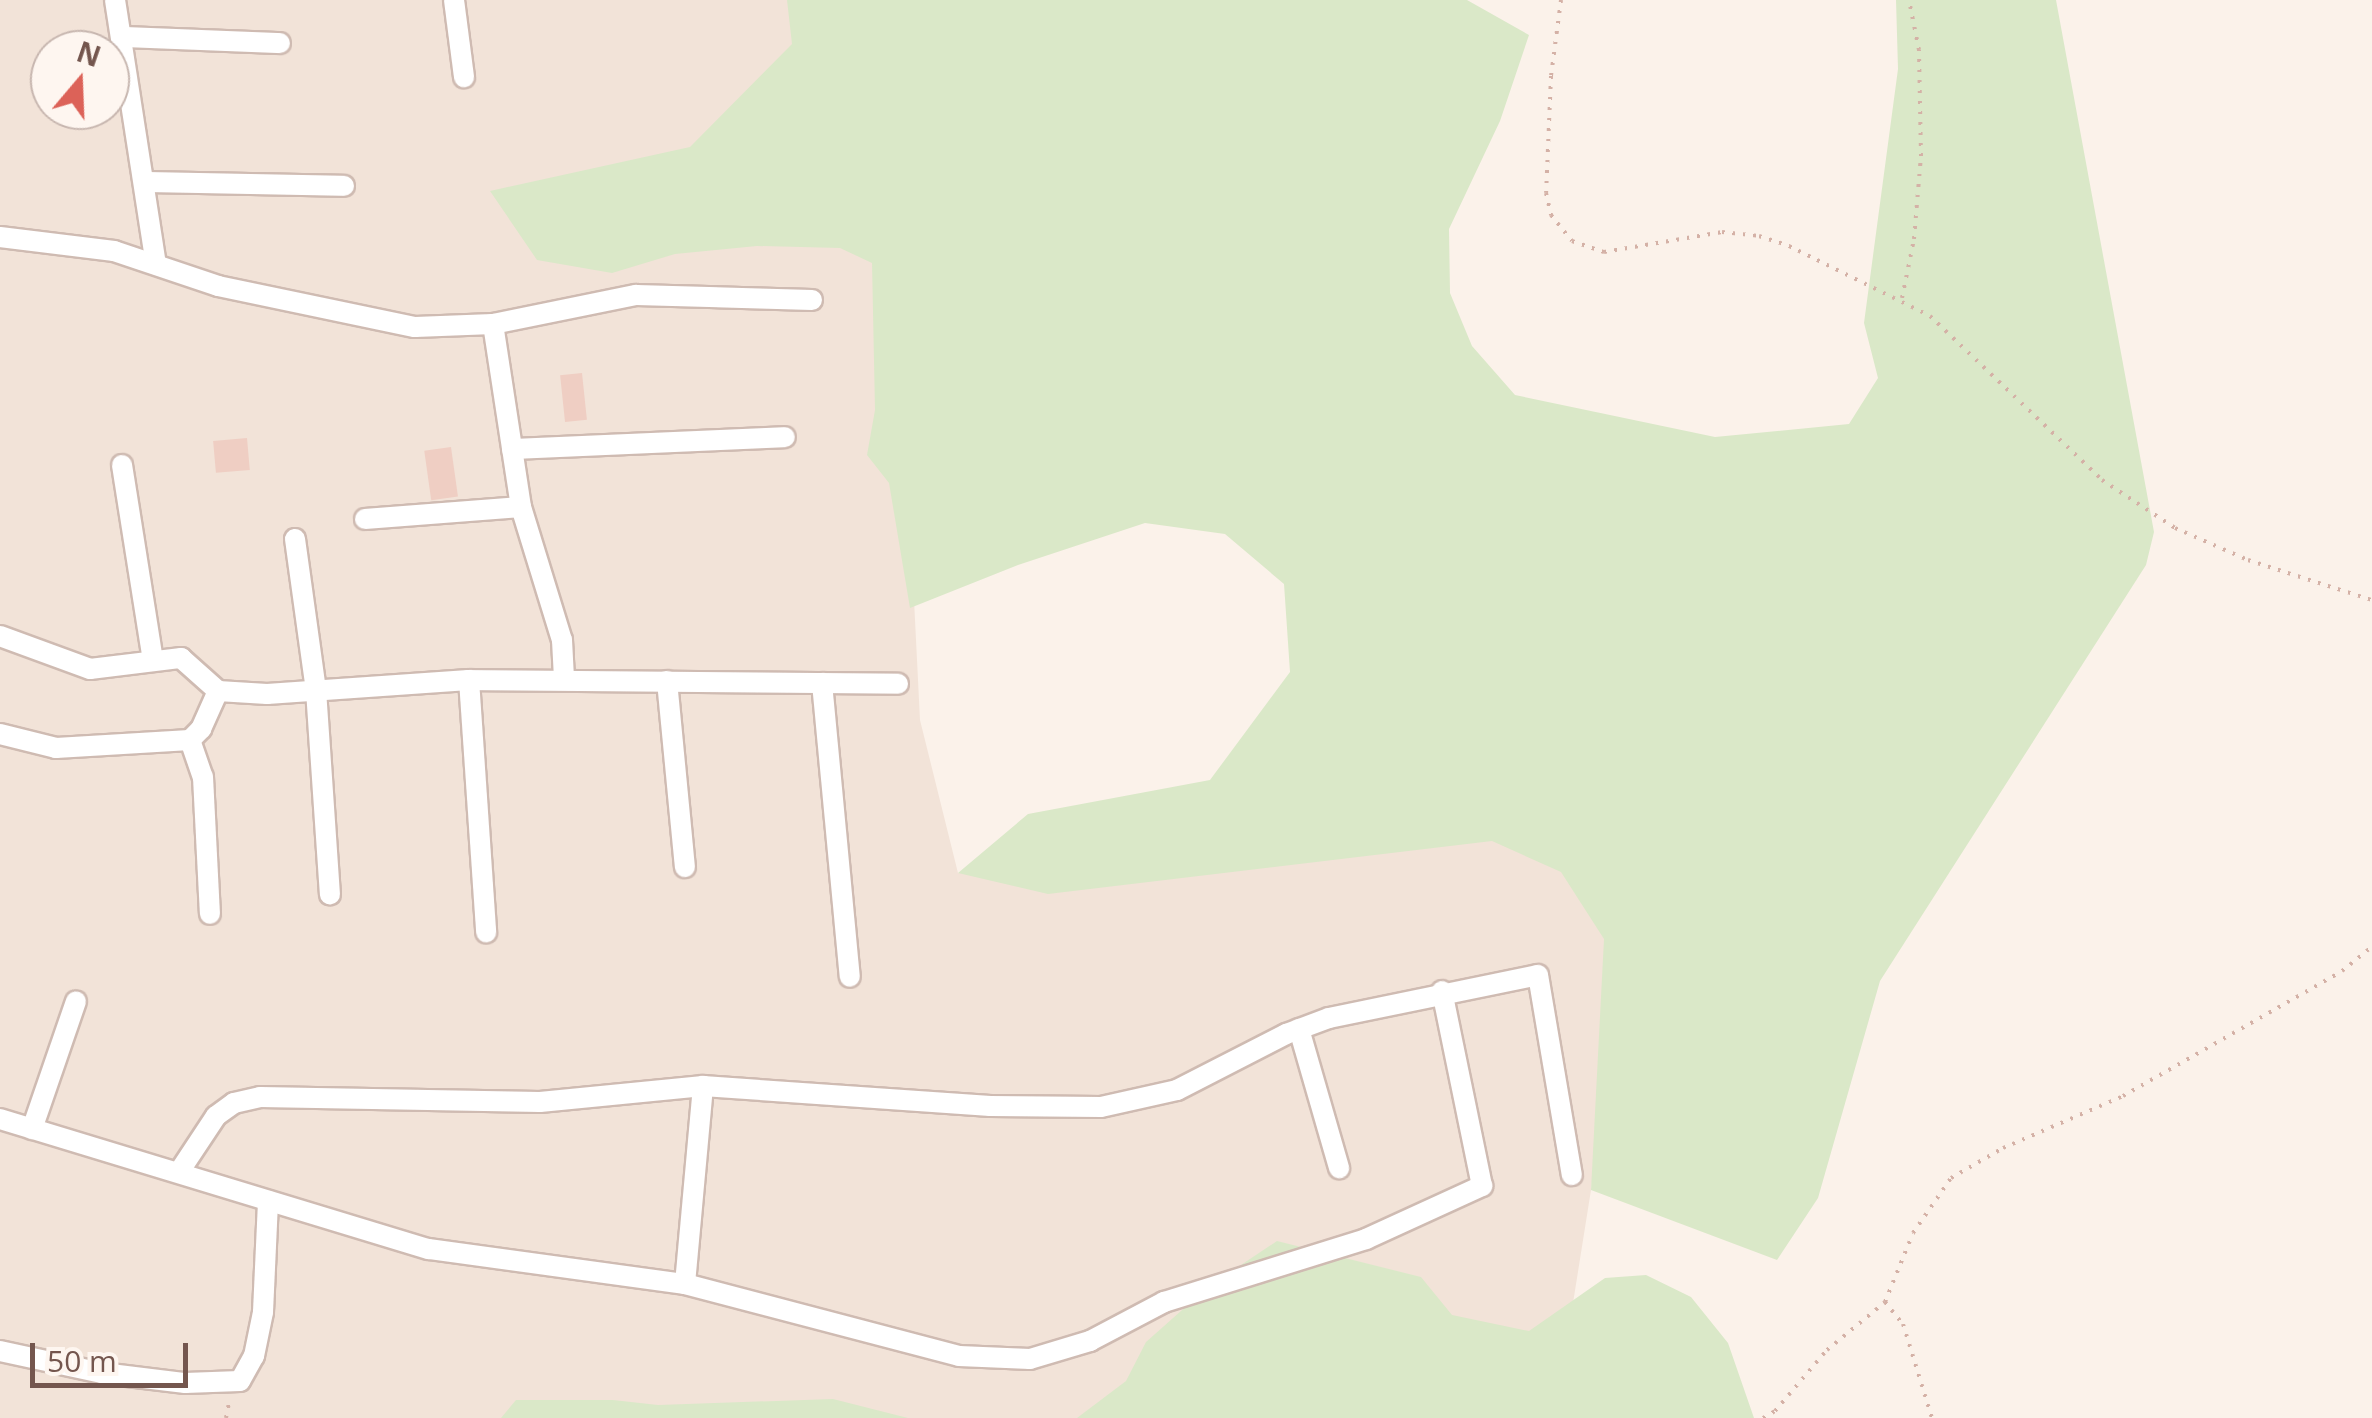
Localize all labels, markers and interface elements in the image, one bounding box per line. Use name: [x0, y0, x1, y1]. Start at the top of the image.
north arrow: [30, 30, 130, 130]
text: N: [72, 32, 106, 75]
scale bar: [35, 1323, 192, 1385]
text: 50 m: [47, 1340, 117, 1381]

